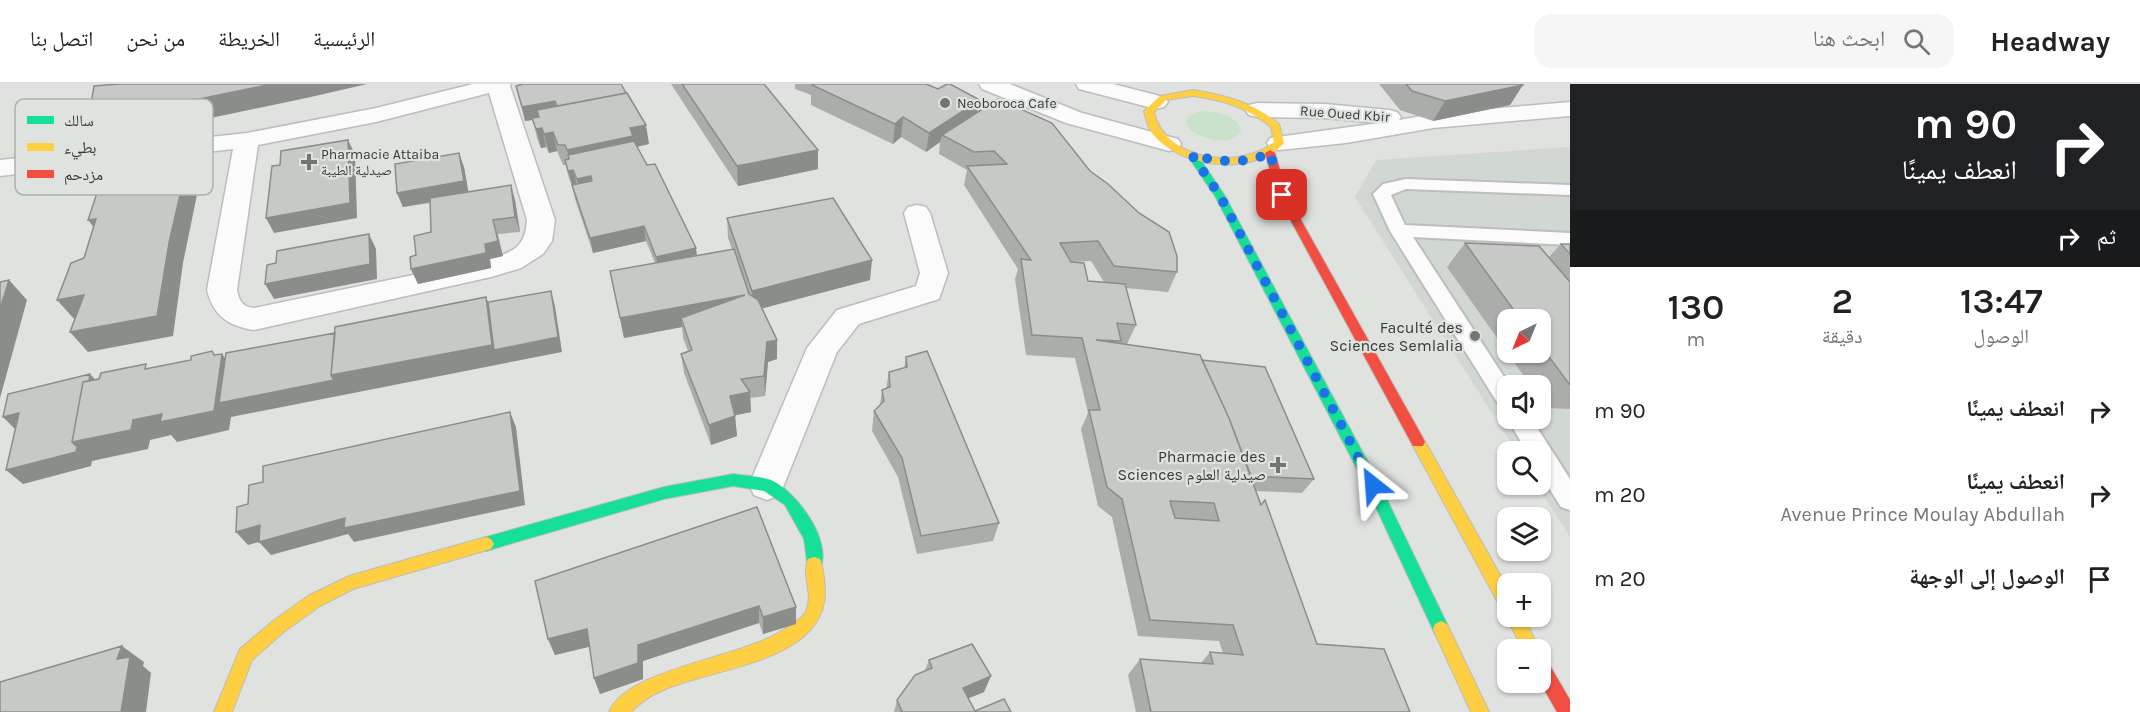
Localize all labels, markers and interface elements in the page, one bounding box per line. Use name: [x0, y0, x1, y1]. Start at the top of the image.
search box: [1534, 14, 1954, 68]
icon: search: [1900, 25, 1933, 58]
text: Headway: [1990, 25, 2110, 58]
text: ابحث هنا: [1813, 26, 1885, 52]
text: اتصل بنا: [30, 27, 93, 51]
text: من نحن: [126, 27, 185, 51]
text: الخريطة: [218, 27, 280, 51]
text: الرئيسية: [313, 27, 375, 51]
place label: Neoboroca Cafe: [957, 95, 1057, 112]
marker: Neoboroca Cafe: [938, 96, 952, 110]
legend: [15, 99, 213, 195]
text: 90 m: [1914, 99, 2017, 149]
street label: Rue Oued Kbir: [1300, 102, 1391, 126]
icon: right: [2038, 108, 2116, 186]
text: سالك: [64, 111, 94, 130]
text: بطيء: [64, 138, 96, 160]
place label: Pharmacie Attaiba صيدلية الطيبة: [321, 146, 439, 179]
text: انعطف يمينًا: [1902, 154, 2017, 186]
marker: Pharmacie Attaiba صيدلية الطيبة: [302, 155, 316, 169]
text: مزدحم: [64, 165, 103, 185]
pin: [1256, 169, 1307, 220]
icon: arrive: [1265, 178, 1298, 211]
icon: right: [2052, 222, 2085, 255]
text: ثم: [2097, 224, 2116, 250]
text: 2: [1831, 280, 1853, 322]
text: 13:47: [1960, 280, 2043, 322]
text: 130: [1667, 286, 1724, 328]
north arrow: [1497, 309, 1551, 363]
map controls: [1497, 309, 1551, 693]
place label: Faculté des Sciences Semlalia: [1330, 318, 1463, 355]
text: دقيقة: [1822, 325, 1863, 348]
text: الوصول: [1974, 325, 2029, 348]
text: m: [1687, 328, 1705, 351]
marker: Faculté des Sciences Semlalia: [1468, 329, 1482, 343]
button: sound: [1497, 375, 1551, 429]
icon: right: [2083, 395, 2116, 428]
text: انعطف يمينًا: [1966, 396, 2065, 422]
text: 90 m: [1594, 398, 1646, 424]
button: search: [1497, 441, 1551, 495]
place label: Pharmacie des Sciences صيدلية العلوم: [1118, 447, 1266, 485]
position arrow: [1341, 453, 1405, 517]
marker: Pharmacie des Sciences صيدلية العلوم: [1271, 458, 1285, 472]
text: انعطف يمينًا: [1966, 469, 2065, 495]
icon: right: [2083, 479, 2116, 512]
text: 20 m: [1594, 482, 1646, 508]
text: Avenue Prince Moulay Abdullah: [1781, 503, 2065, 526]
button: layers: [1497, 507, 1551, 561]
icon: arrive: [2083, 563, 2116, 596]
text: الوصول إلى الوجهة: [1909, 564, 2065, 590]
text: 20 m: [1594, 566, 1646, 592]
button: +: [1497, 573, 1551, 627]
button: −: [1497, 639, 1551, 693]

